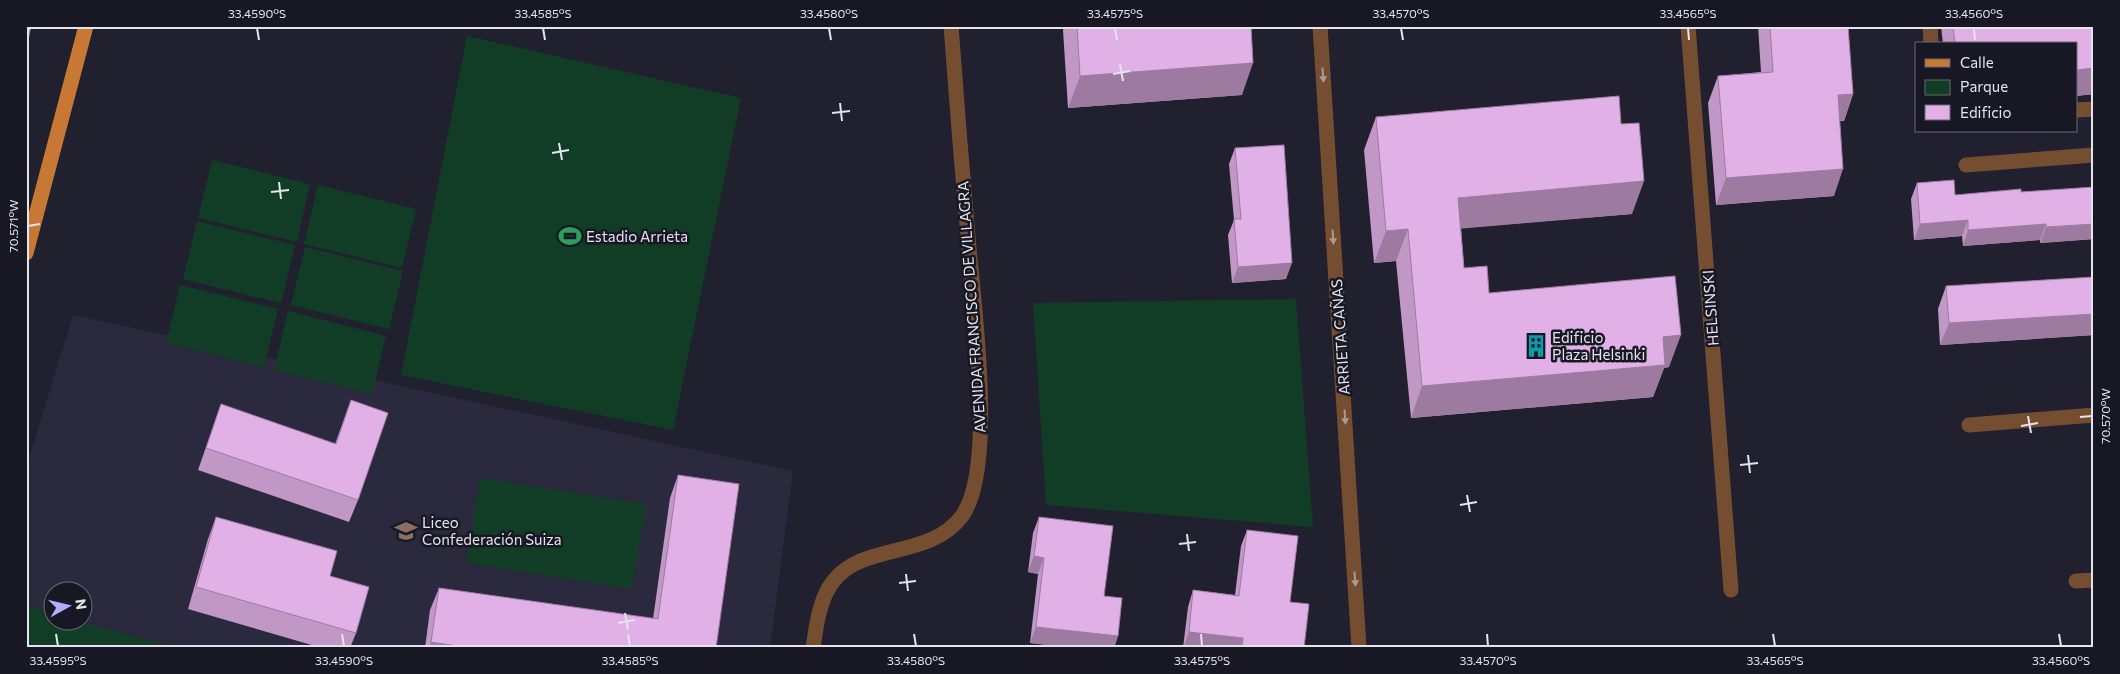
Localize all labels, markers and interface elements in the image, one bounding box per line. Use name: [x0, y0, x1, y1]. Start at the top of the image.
text: 33.4590°S: [228, 6, 286, 20]
text: 33.4585°S: [514, 6, 572, 20]
text: 33.4580°S: [800, 6, 858, 20]
text: 33.4575°S: [1087, 6, 1143, 20]
text: 33.4570°S: [1373, 6, 1430, 20]
text: 33.4565°S: [1659, 6, 1717, 20]
text: 33.4560°S: [1945, 6, 2003, 20]
legend: [1915, 42, 2078, 132]
text: Calle: [1960, 53, 1994, 71]
one-way arrow: [1320, 67, 1328, 83]
text: Parque: [1960, 77, 2008, 95]
text: Edificio: [1960, 103, 2011, 121]
street label: AVENIDA FRANCISCO DE VILLAGRA: [953, 180, 989, 434]
text: 70.571°W: [6, 199, 20, 253]
sports icon: Estadio Arrieta: [557, 223, 583, 249]
place label: Estadio Arrieta: [586, 227, 688, 245]
one-way arrow: [1330, 229, 1338, 245]
street label: HELSINSKI: [1698, 269, 1722, 347]
street label: ARRIETA CAÑAS: [1327, 278, 1353, 396]
place label: Edificio Plaza Helsinki: [1552, 328, 1645, 363]
building icon: Edificio Plaza Helsinki: [1523, 333, 1549, 359]
text: 70.570°W: [2098, 388, 2112, 444]
one-way arrow: [1341, 409, 1349, 425]
place label: Liceo Confederación Suiza: [422, 513, 562, 548]
school or university icon: Liceo Confederación Suiza: [393, 518, 419, 544]
one-way arrow: [1351, 571, 1359, 587]
north arrow: [42, 582, 92, 632]
text: N: [72, 598, 91, 611]
text: 33.4595°S: [29, 653, 87, 667]
text: 33.4590°S: [315, 653, 373, 667]
text: 33.4585°S: [601, 653, 659, 667]
text: 33.4580°S: [887, 653, 945, 667]
text: 33.4575°S: [1174, 653, 1230, 667]
text: 33.4570°S: [1460, 653, 1517, 667]
text: 33.4565°S: [1746, 653, 1804, 667]
text: 33.4560°S: [2032, 653, 2090, 667]

